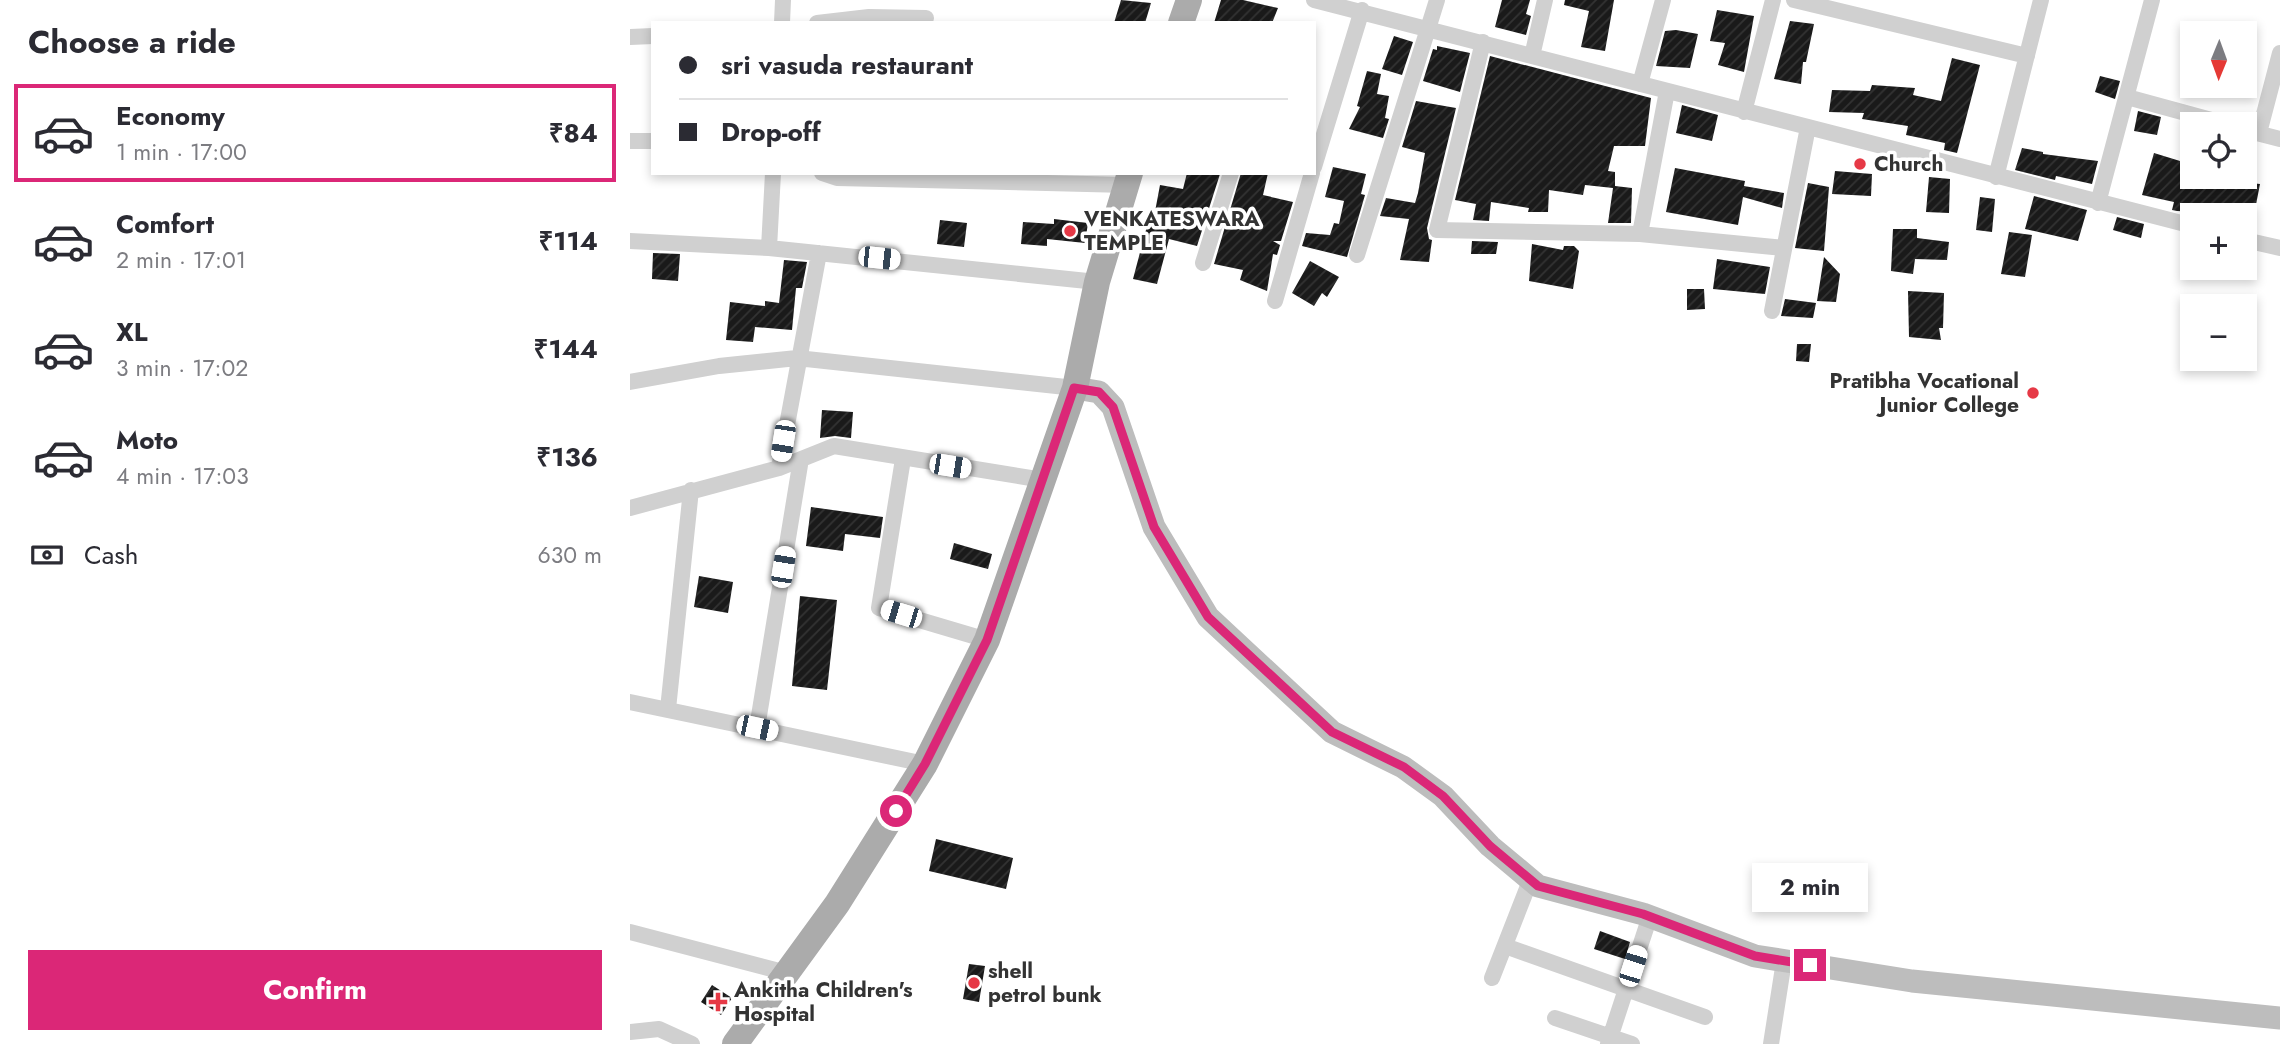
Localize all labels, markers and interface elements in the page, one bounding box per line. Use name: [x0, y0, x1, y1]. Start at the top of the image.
text: Choose a ride: [28, 19, 236, 65]
north arrow: [2180, 21, 2258, 98]
map controls: [2180, 21, 2257, 371]
text: sri vasuda restaurant: [721, 46, 973, 84]
text: Economy: [116, 97, 225, 135]
icon: car: [32, 102, 95, 165]
button: locate: [2180, 112, 2257, 189]
text: Drop-off: [721, 113, 821, 151]
text: ₹84: [549, 114, 598, 152]
text: 1 min · 17:00: [116, 135, 247, 169]
place label: Church: [1874, 149, 1943, 179]
marker: Church: [1852, 156, 1868, 172]
button: +: [2180, 203, 2257, 280]
place label: VENKATESWARA TEMPLE: [1083, 204, 1260, 258]
text: Comfort: [116, 205, 214, 243]
icon: car: [32, 210, 95, 273]
text: ₹114: [539, 222, 598, 260]
marker: VENKATESWARA TEMPLE: [1062, 223, 1078, 239]
text: 2 min · 17:01: [116, 243, 246, 277]
car: [858, 245, 901, 271]
button: −: [2180, 294, 2257, 371]
text: XL: [116, 313, 148, 351]
icon: car: [32, 318, 95, 381]
text: ₹144: [534, 330, 598, 368]
text: 3 min · 17:02: [116, 351, 248, 385]
place label: Pratibha Vocational Junior College: [1830, 366, 2019, 420]
marker: Pratibha Vocational Junior College: [2025, 385, 2041, 401]
car: [770, 419, 797, 463]
text: Moto: [116, 421, 178, 459]
icon: car: [32, 426, 95, 489]
text: ₹136: [536, 438, 598, 476]
car: [928, 452, 973, 480]
text: 4 min · 17:03: [116, 459, 249, 493]
icon: cash: [28, 536, 66, 574]
text: Cash: [84, 536, 138, 574]
text: 630 m: [538, 538, 602, 572]
car: [770, 545, 797, 589]
car: [878, 598, 925, 630]
car: [735, 713, 780, 743]
route start: [880, 795, 912, 827]
callout: 2 min: [1752, 864, 1868, 912]
text: 2 min: [1780, 870, 1840, 904]
car: [1617, 943, 1650, 989]
route end: [1794, 949, 1826, 981]
button: Confirm: [28, 950, 602, 1030]
place label: shell petrol bunk: [988, 956, 1102, 1010]
place label: Ankitha Children's Hospital: [733, 975, 913, 1029]
marker: shell petrol bunk: [966, 975, 982, 991]
marker: Ankitha Children's Hospital: [708, 992, 728, 1012]

